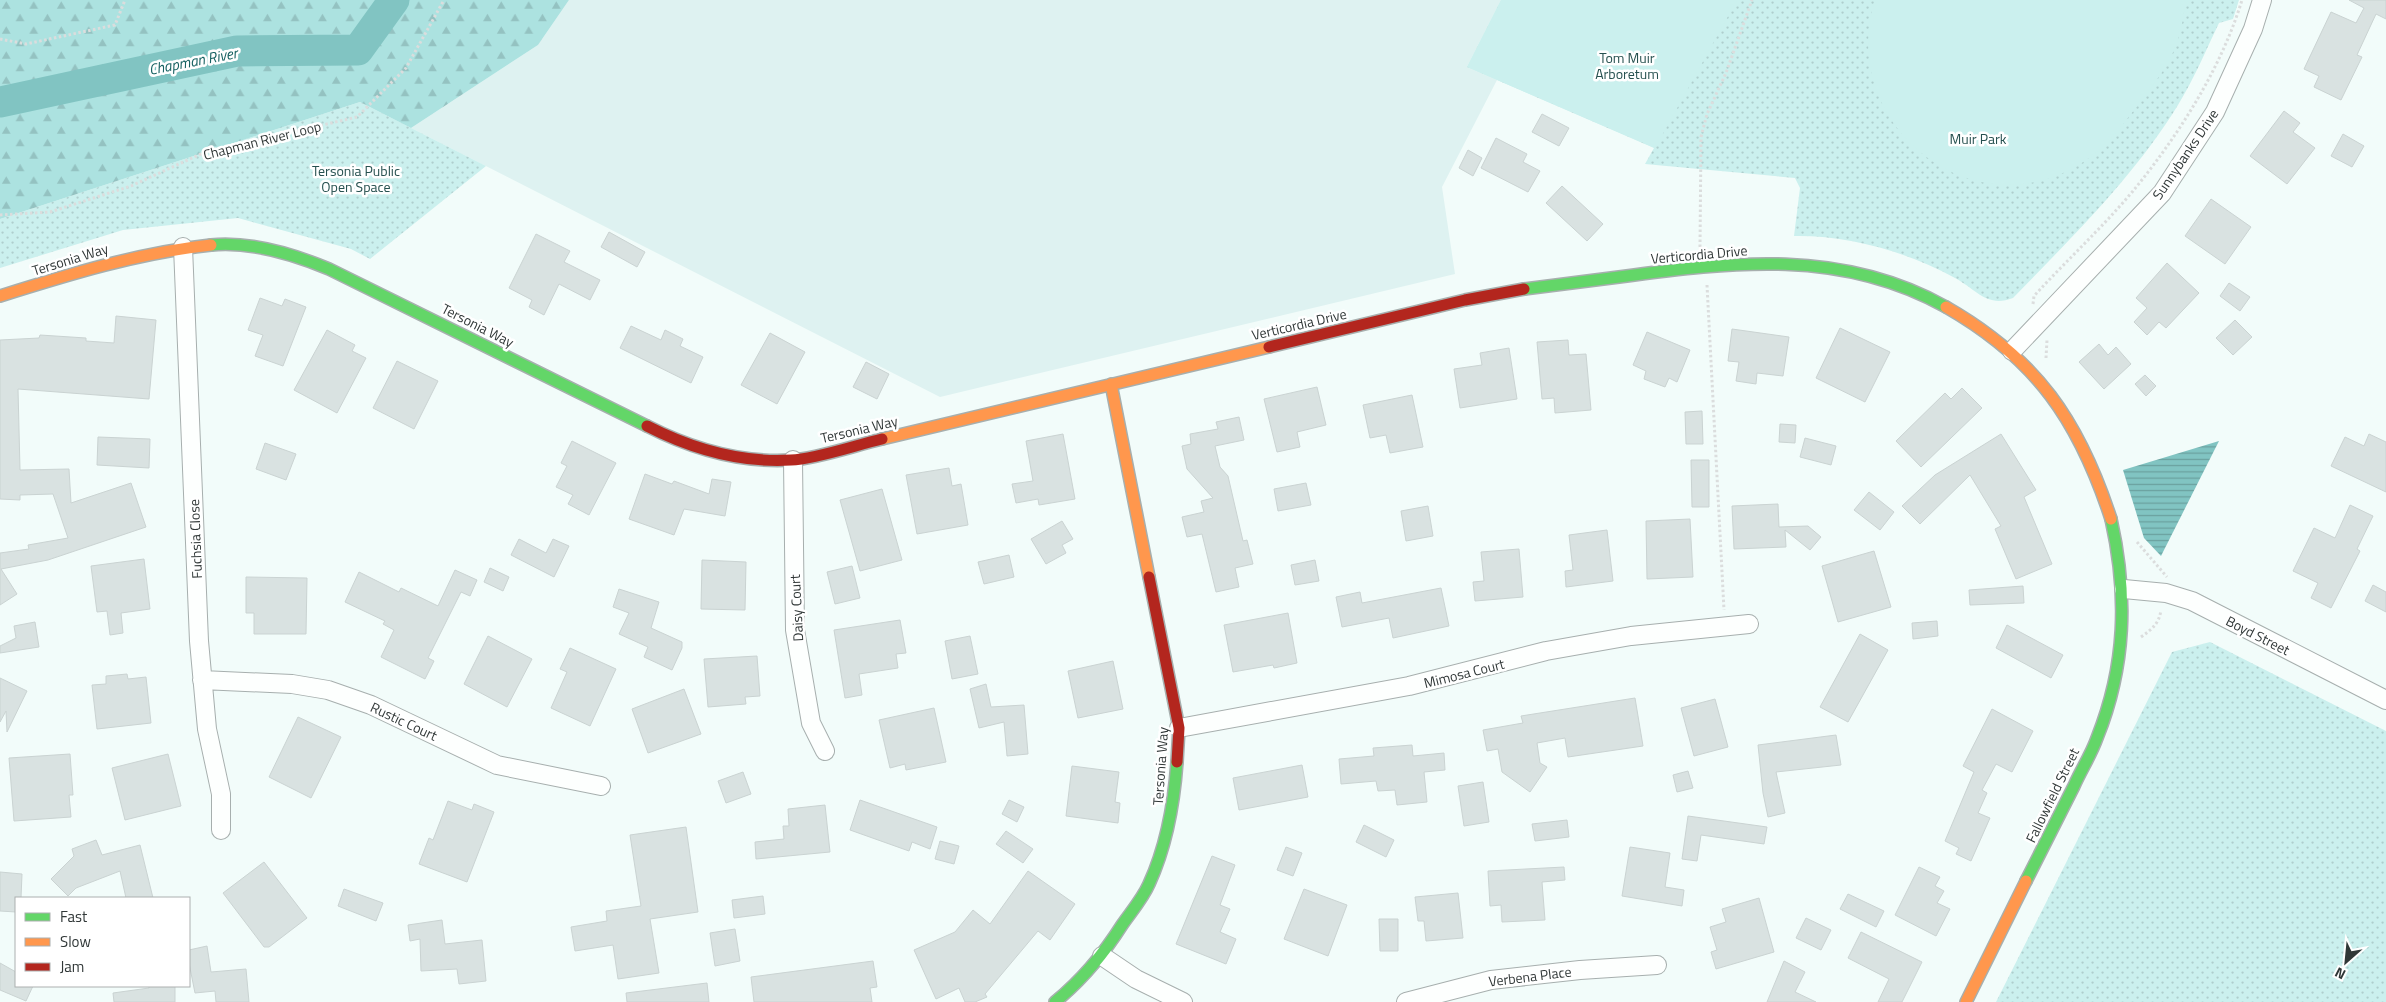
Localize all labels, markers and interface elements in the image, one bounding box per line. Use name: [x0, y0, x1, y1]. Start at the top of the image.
water label: Chapman River: [147, 41, 241, 81]
park label: Tom Muir Arboretum: [1595, 47, 1659, 84]
street label: Sunnybanks Drive: [2147, 104, 2223, 204]
street label: Chapman River Loop: [201, 115, 323, 165]
park label: Muir Park: [1950, 128, 2007, 149]
park label: Tersonia Public Open Space: [312, 160, 400, 197]
street label: Tersonia Way: [29, 237, 111, 281]
street label: Verticordia Drive: [1650, 239, 1748, 269]
street label: Tersonia Way: [438, 298, 518, 352]
street label: Verticordia Drive: [1249, 303, 1349, 345]
street label: Tersonia Way: [818, 410, 900, 448]
street label: Fuchsia Close: [183, 499, 207, 579]
street label: Daisy Court: [784, 574, 808, 642]
street label: Boyd Street: [2222, 610, 2294, 660]
street label: Mimosa Court: [1421, 653, 1507, 693]
street label: Rustic Court: [367, 696, 441, 746]
street label: Tersonia Way: [1147, 726, 1173, 806]
street label: Fallowfield Street: [2020, 744, 2084, 846]
legend: [15, 897, 190, 987]
text: Fast: [60, 905, 88, 928]
text: Slow: [60, 930, 91, 953]
north arrow: [2321, 937, 2371, 987]
text: Jam: [60, 955, 84, 978]
street label: Verbena Place: [1487, 961, 1573, 991]
text: N: [2331, 962, 2349, 986]

